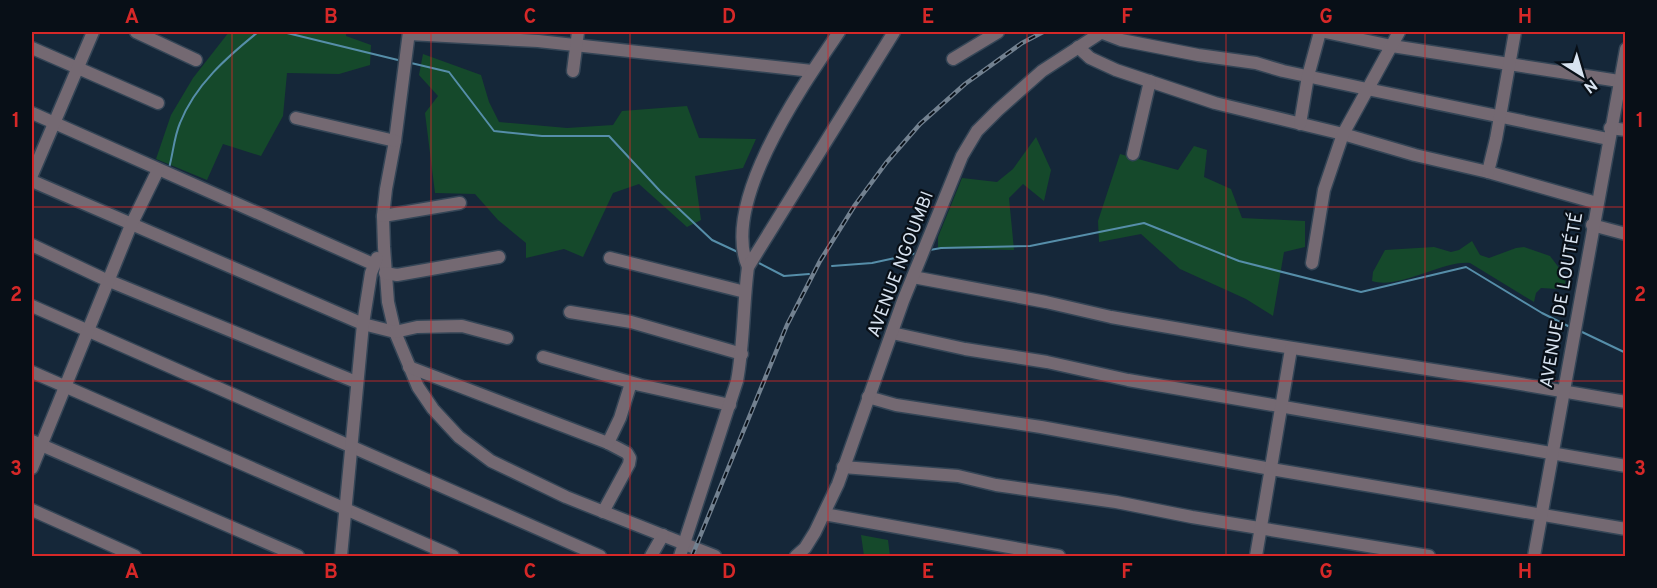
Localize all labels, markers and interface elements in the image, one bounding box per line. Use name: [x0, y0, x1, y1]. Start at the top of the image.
text: A: [125, 5, 139, 31]
text: B: [324, 5, 338, 31]
text: C: [524, 5, 536, 31]
text: D: [722, 5, 736, 31]
text: E: [922, 5, 934, 31]
text: F: [1121, 5, 1133, 31]
text: G: [1319, 5, 1333, 31]
text: H: [1518, 5, 1532, 31]
north arrow: [1552, 45, 1612, 105]
text: N: [1579, 74, 1600, 97]
text: 1: [12, 109, 20, 135]
text: 1: [1636, 109, 1644, 135]
street label: AVENUE NGOUMBI: [863, 188, 940, 341]
street label: AVENUE DE LOUTÉTÉ: [1534, 210, 1589, 390]
text: 2: [10, 283, 22, 309]
text: 2: [1634, 283, 1646, 309]
text: 3: [10, 457, 22, 483]
text: 3: [1634, 457, 1646, 483]
text: A: [125, 560, 139, 586]
text: B: [324, 560, 338, 586]
text: C: [524, 560, 536, 586]
text: D: [722, 560, 736, 586]
text: E: [922, 560, 934, 586]
text: F: [1121, 560, 1133, 586]
text: G: [1319, 560, 1333, 586]
text: H: [1518, 560, 1532, 586]

